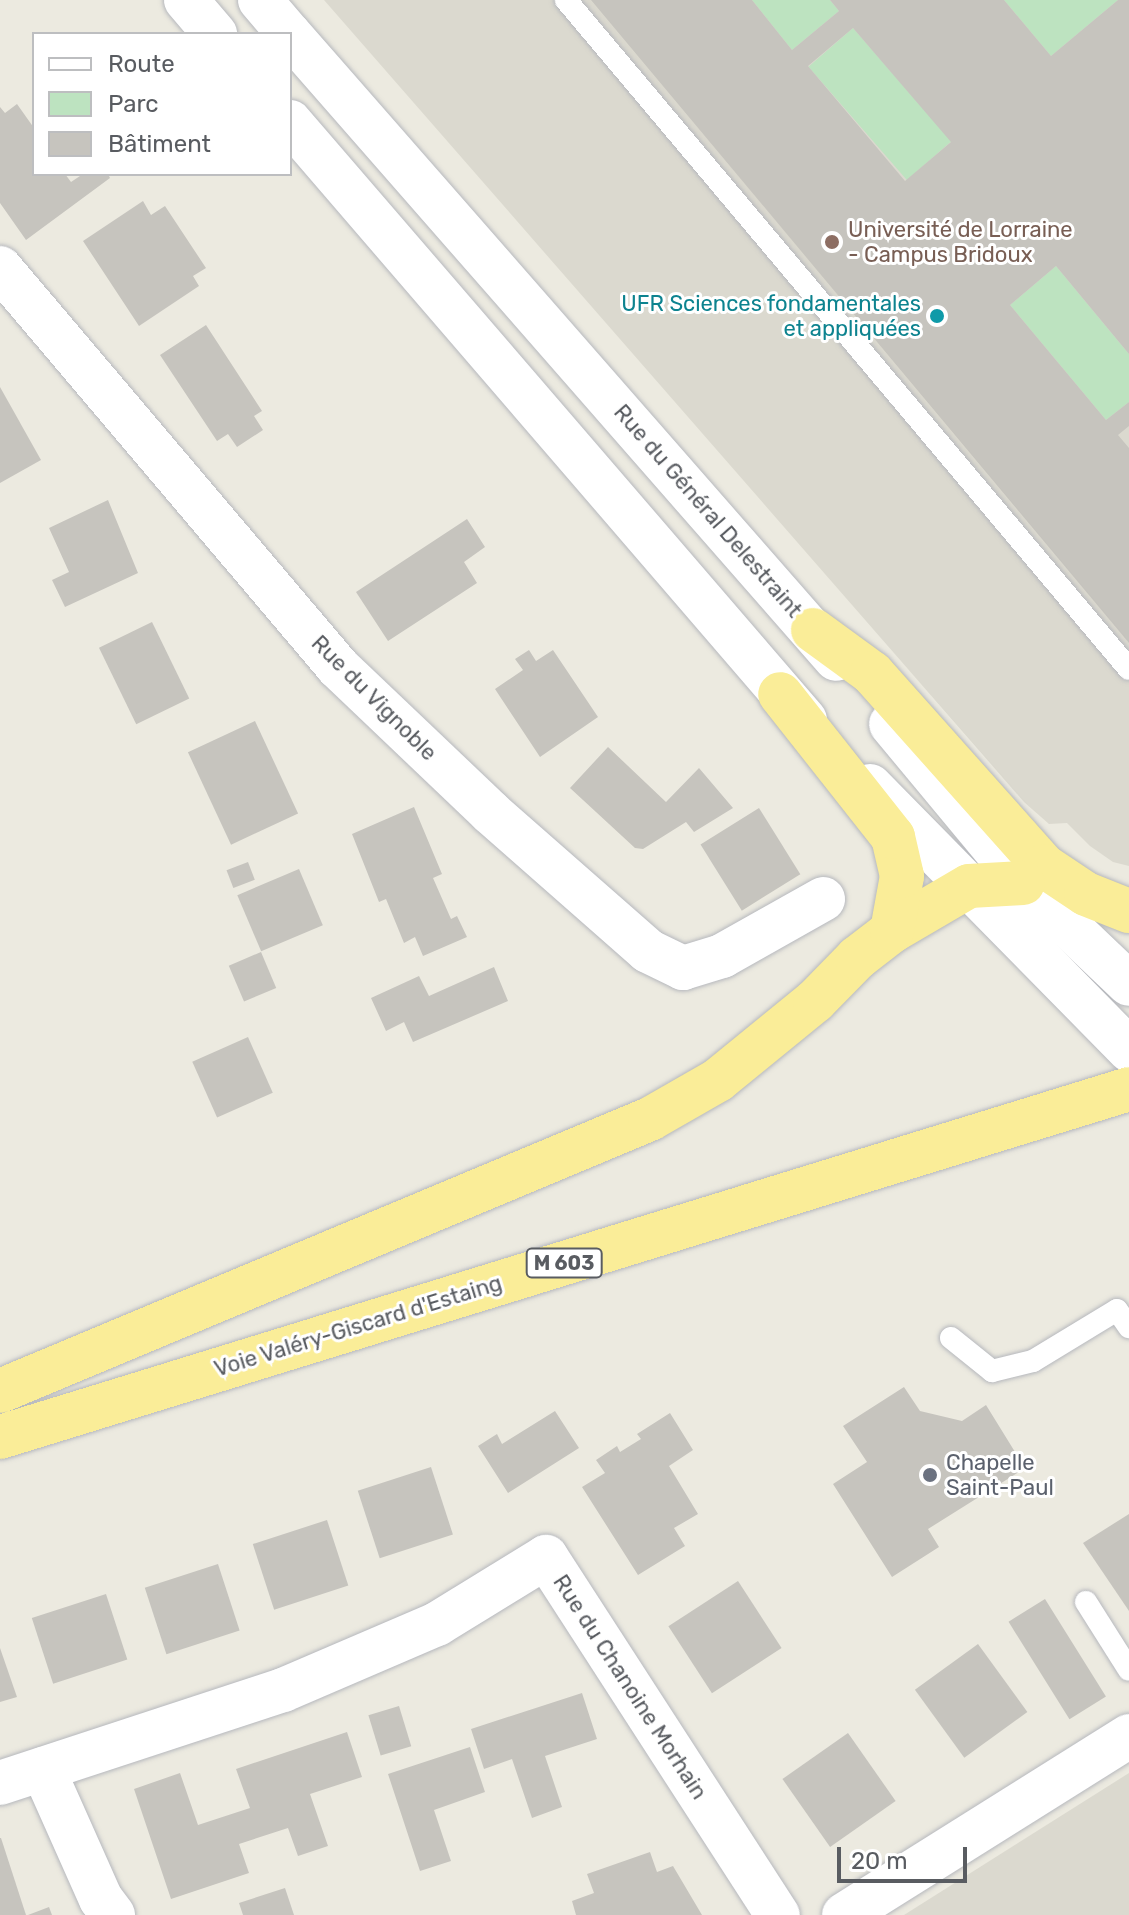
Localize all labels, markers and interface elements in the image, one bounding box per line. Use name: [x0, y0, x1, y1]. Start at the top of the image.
legend: [32, 32, 292, 176]
text: Route: [108, 50, 175, 78]
text: Parc: [108, 90, 159, 118]
text: Bâtiment: [108, 130, 211, 158]
place label: Université de Lorraine - Campus Bridoux: [848, 216, 1073, 268]
marker: Université de Lorraine - Campus Bridoux: [823, 233, 841, 251]
place label: UFR Sciences fondamentales et appliquées: [621, 290, 921, 342]
marker: UFR Sciences fondamentales et appliquées: [928, 307, 946, 325]
street label: Rue du Général Delestraint: [608, 399, 808, 623]
street label: Rue du Vignoble: [306, 630, 442, 766]
road number: M 603: [524, 1247, 604, 1279]
street label: Voie Valéry-Giscard d'Estaing: [211, 1270, 505, 1382]
place label: Chapelle Saint-Paul: [946, 1449, 1054, 1500]
marker: Chapelle Saint-Paul: [921, 1466, 939, 1484]
street label: Rue du Chanoine Morhain: [548, 1570, 712, 1804]
scale bar: [841, 1831, 971, 1881]
text: 20 m: [851, 1847, 908, 1875]

